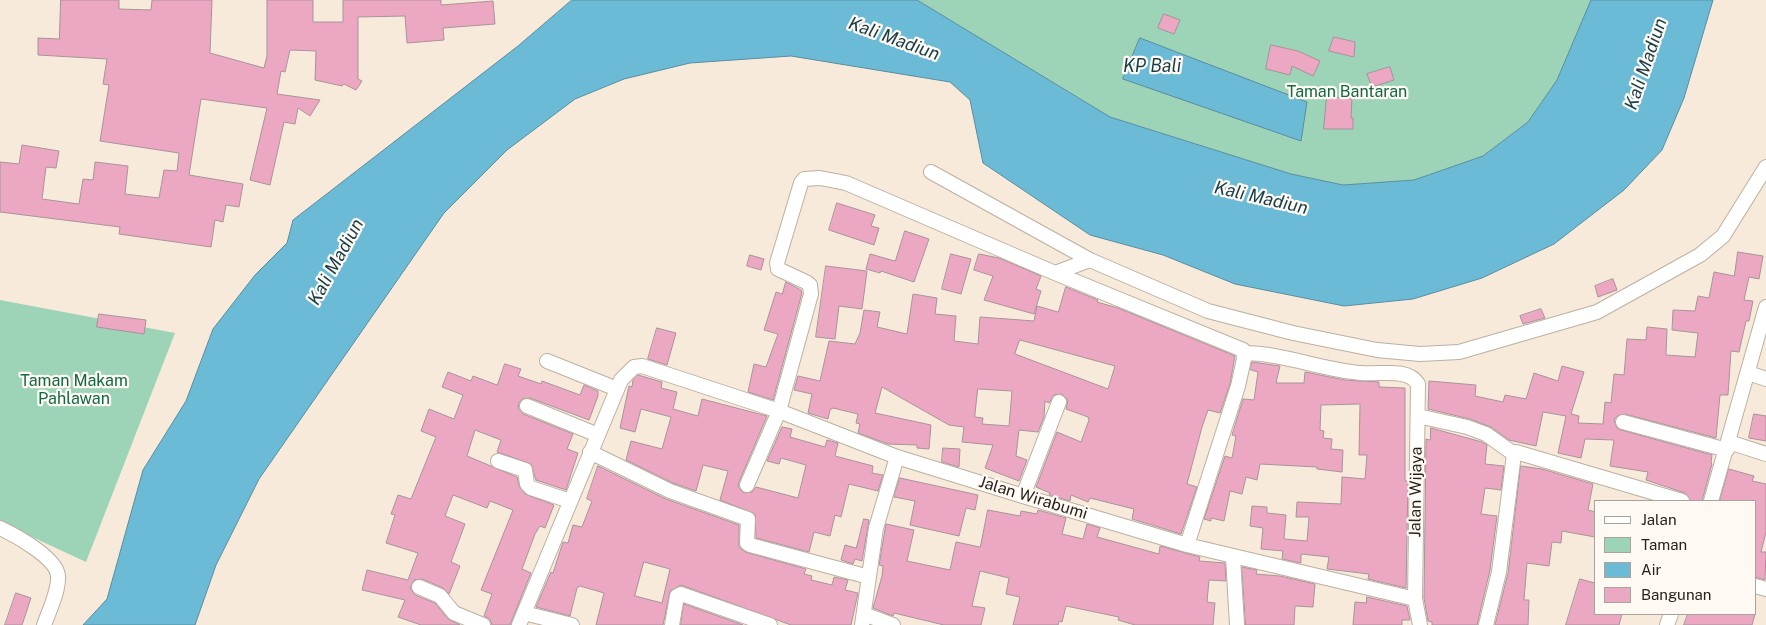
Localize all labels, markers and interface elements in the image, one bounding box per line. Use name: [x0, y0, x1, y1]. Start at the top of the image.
water label: Kali Madiun: [845, 13, 943, 65]
water label: Kali Madiun: [1620, 15, 1672, 113]
water label: KP Bali: [1123, 55, 1181, 77]
park label: Taman Bantaran: [1287, 82, 1407, 102]
water label: Kali Madiun: [1212, 177, 1310, 219]
water label: Kali Madiun: [303, 215, 369, 309]
park label: Taman Makam Pahlawan: [20, 371, 128, 409]
street label: Jalan Wijaya: [1406, 446, 1426, 538]
street label: Jalan Wirabumi: [976, 472, 1090, 524]
legend: [1594, 500, 1756, 615]
text: Jalan: [1641, 511, 1677, 528]
text: Taman: [1641, 536, 1687, 553]
text: Air: [1641, 561, 1661, 578]
text: Bangunan: [1641, 586, 1712, 603]

